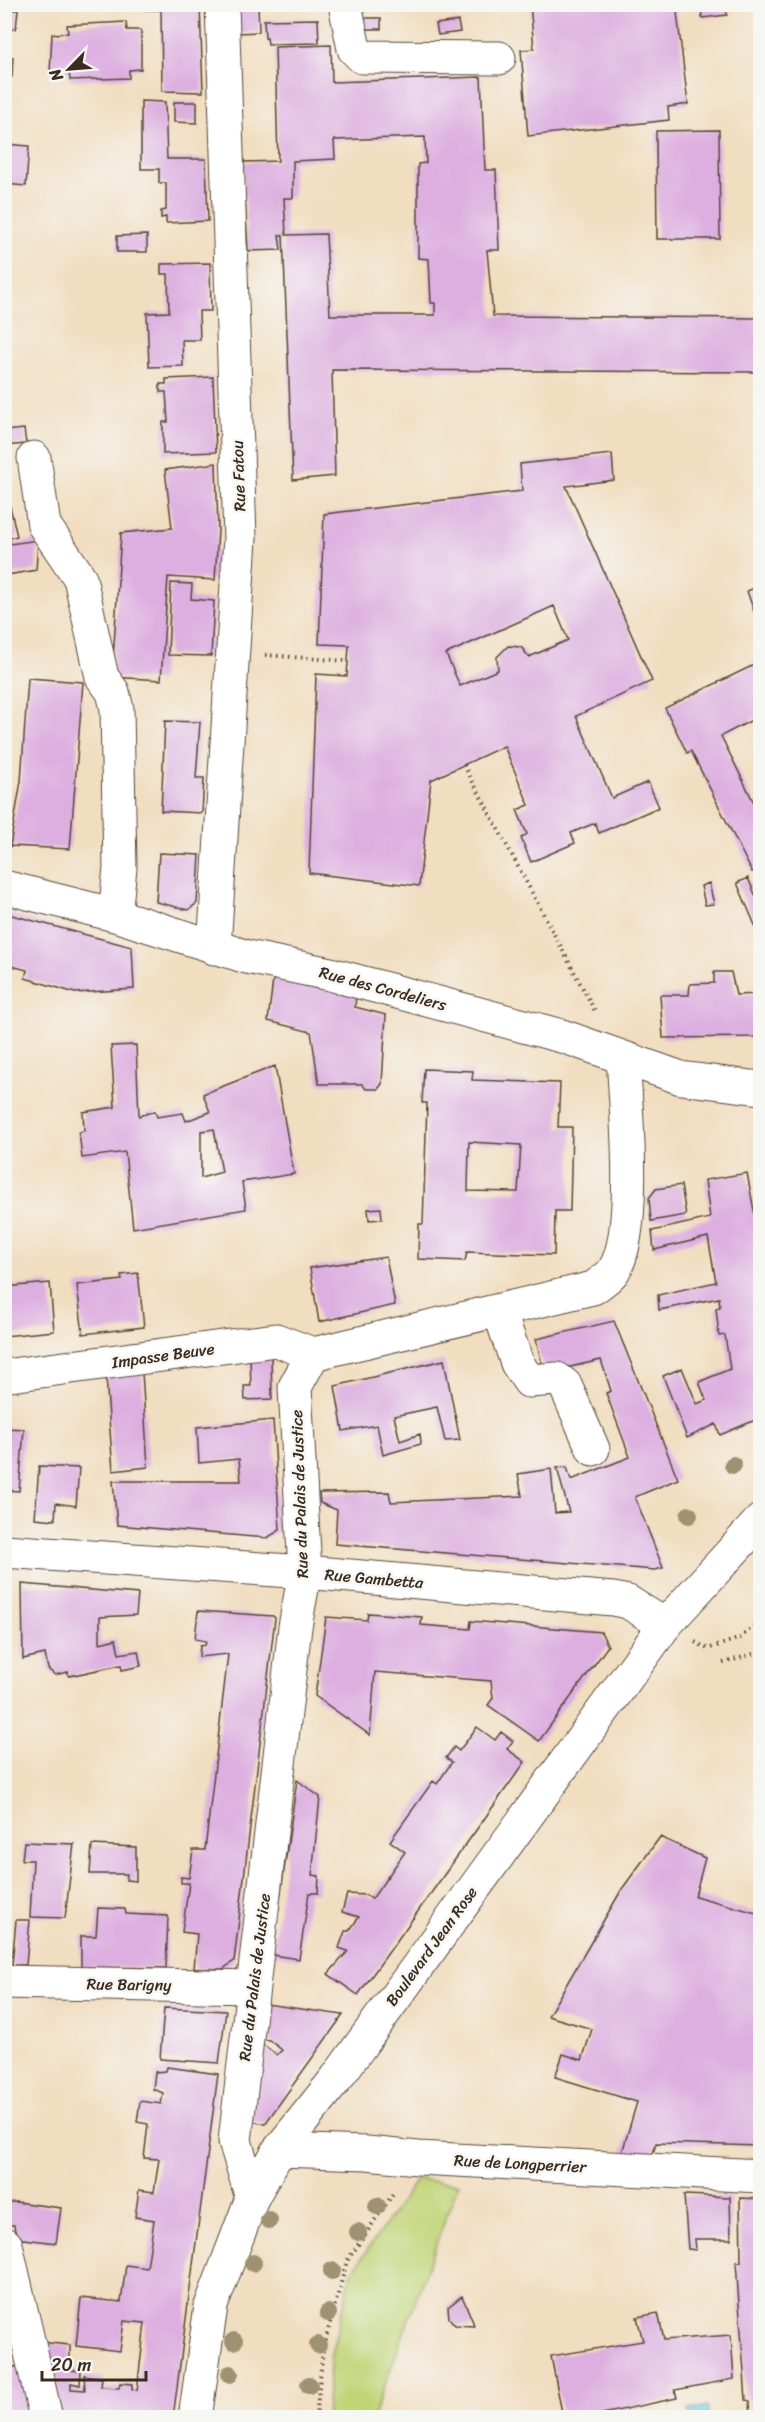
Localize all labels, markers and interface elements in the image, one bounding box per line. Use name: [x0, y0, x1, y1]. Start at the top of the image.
north arrow: [39, 39, 99, 99]
text: N: [40, 63, 72, 87]
street label: Rue Fatou: [223, 440, 254, 512]
street label: Rue des Cordeliers: [316, 958, 450, 1020]
street label: Impasse Beuve: [109, 1334, 216, 1377]
street label: Rue du Palais de Justice: [282, 1409, 317, 1579]
street label: Rue Gambetta: [323, 1560, 425, 1597]
street label: Boulevard Jean Rose: [378, 1880, 485, 2013]
street label: Rue du Palais de Justice: [230, 1892, 279, 2063]
street label: Rue Barigny: [86, 1969, 172, 2000]
street label: Rue de Longperrier: [453, 2146, 588, 2182]
scale bar: [42, 2344, 146, 2382]
text: 20 m: [51, 2349, 91, 2381]

